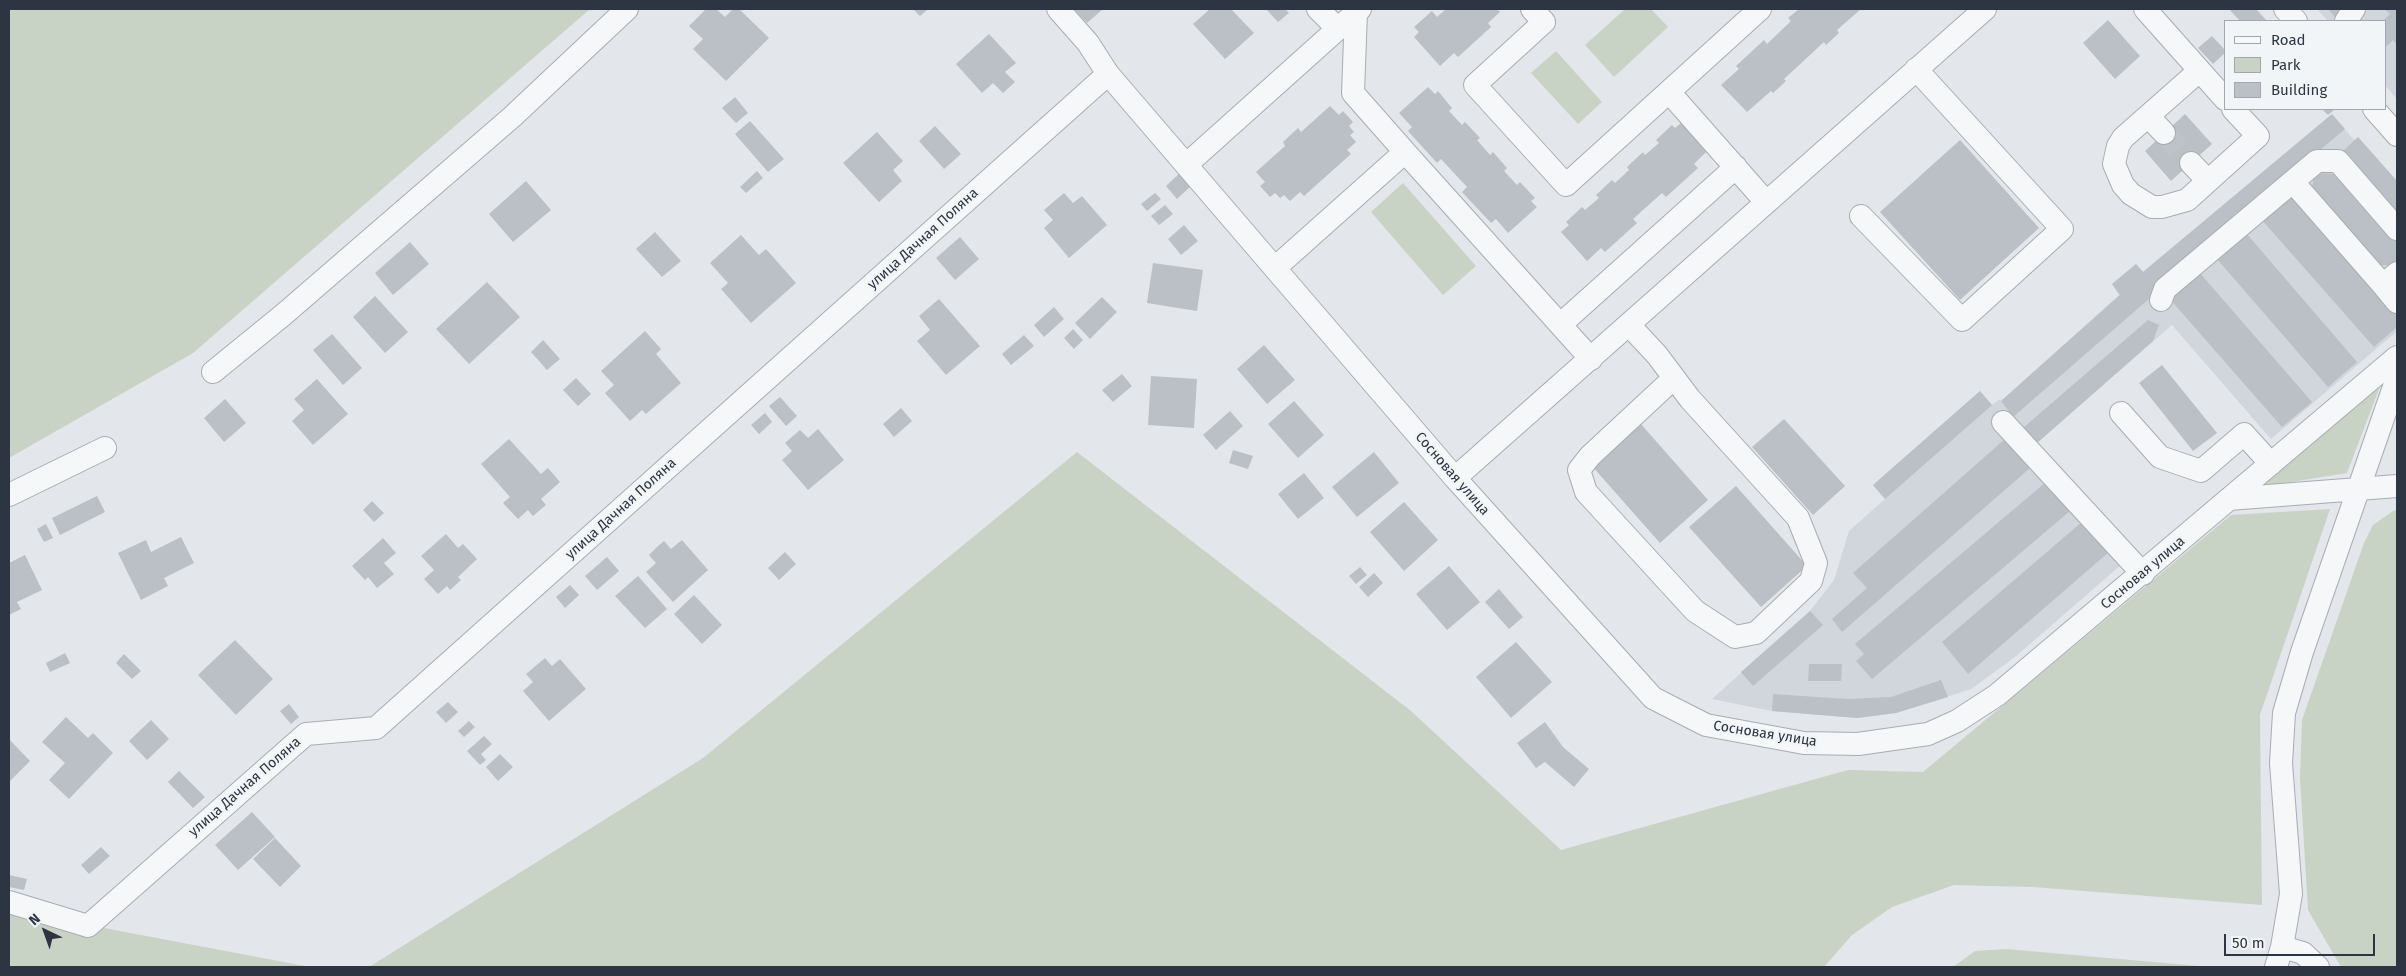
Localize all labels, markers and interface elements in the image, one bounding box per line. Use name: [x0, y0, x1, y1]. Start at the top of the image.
legend: [2224, 20, 2386, 110]
text: Road: [2271, 31, 2306, 49]
text: Park: [2271, 56, 2301, 74]
text: Building: [2271, 81, 2327, 99]
street label: улица Дачная Поляна: [864, 185, 982, 293]
street label: Сосновая улица: [1411, 429, 1493, 519]
street label: улица Дачная Поляна: [562, 455, 680, 563]
street label: Сосновая улица: [2097, 533, 2189, 613]
street label: Сосновая улица: [1712, 718, 1818, 750]
street label: улица Дачная Поляна: [185, 734, 305, 840]
north arrow: [20, 906, 70, 956]
text: N: [25, 910, 44, 929]
scale bar: [2226, 924, 2377, 956]
text: 50 m: [2232, 934, 2265, 952]

